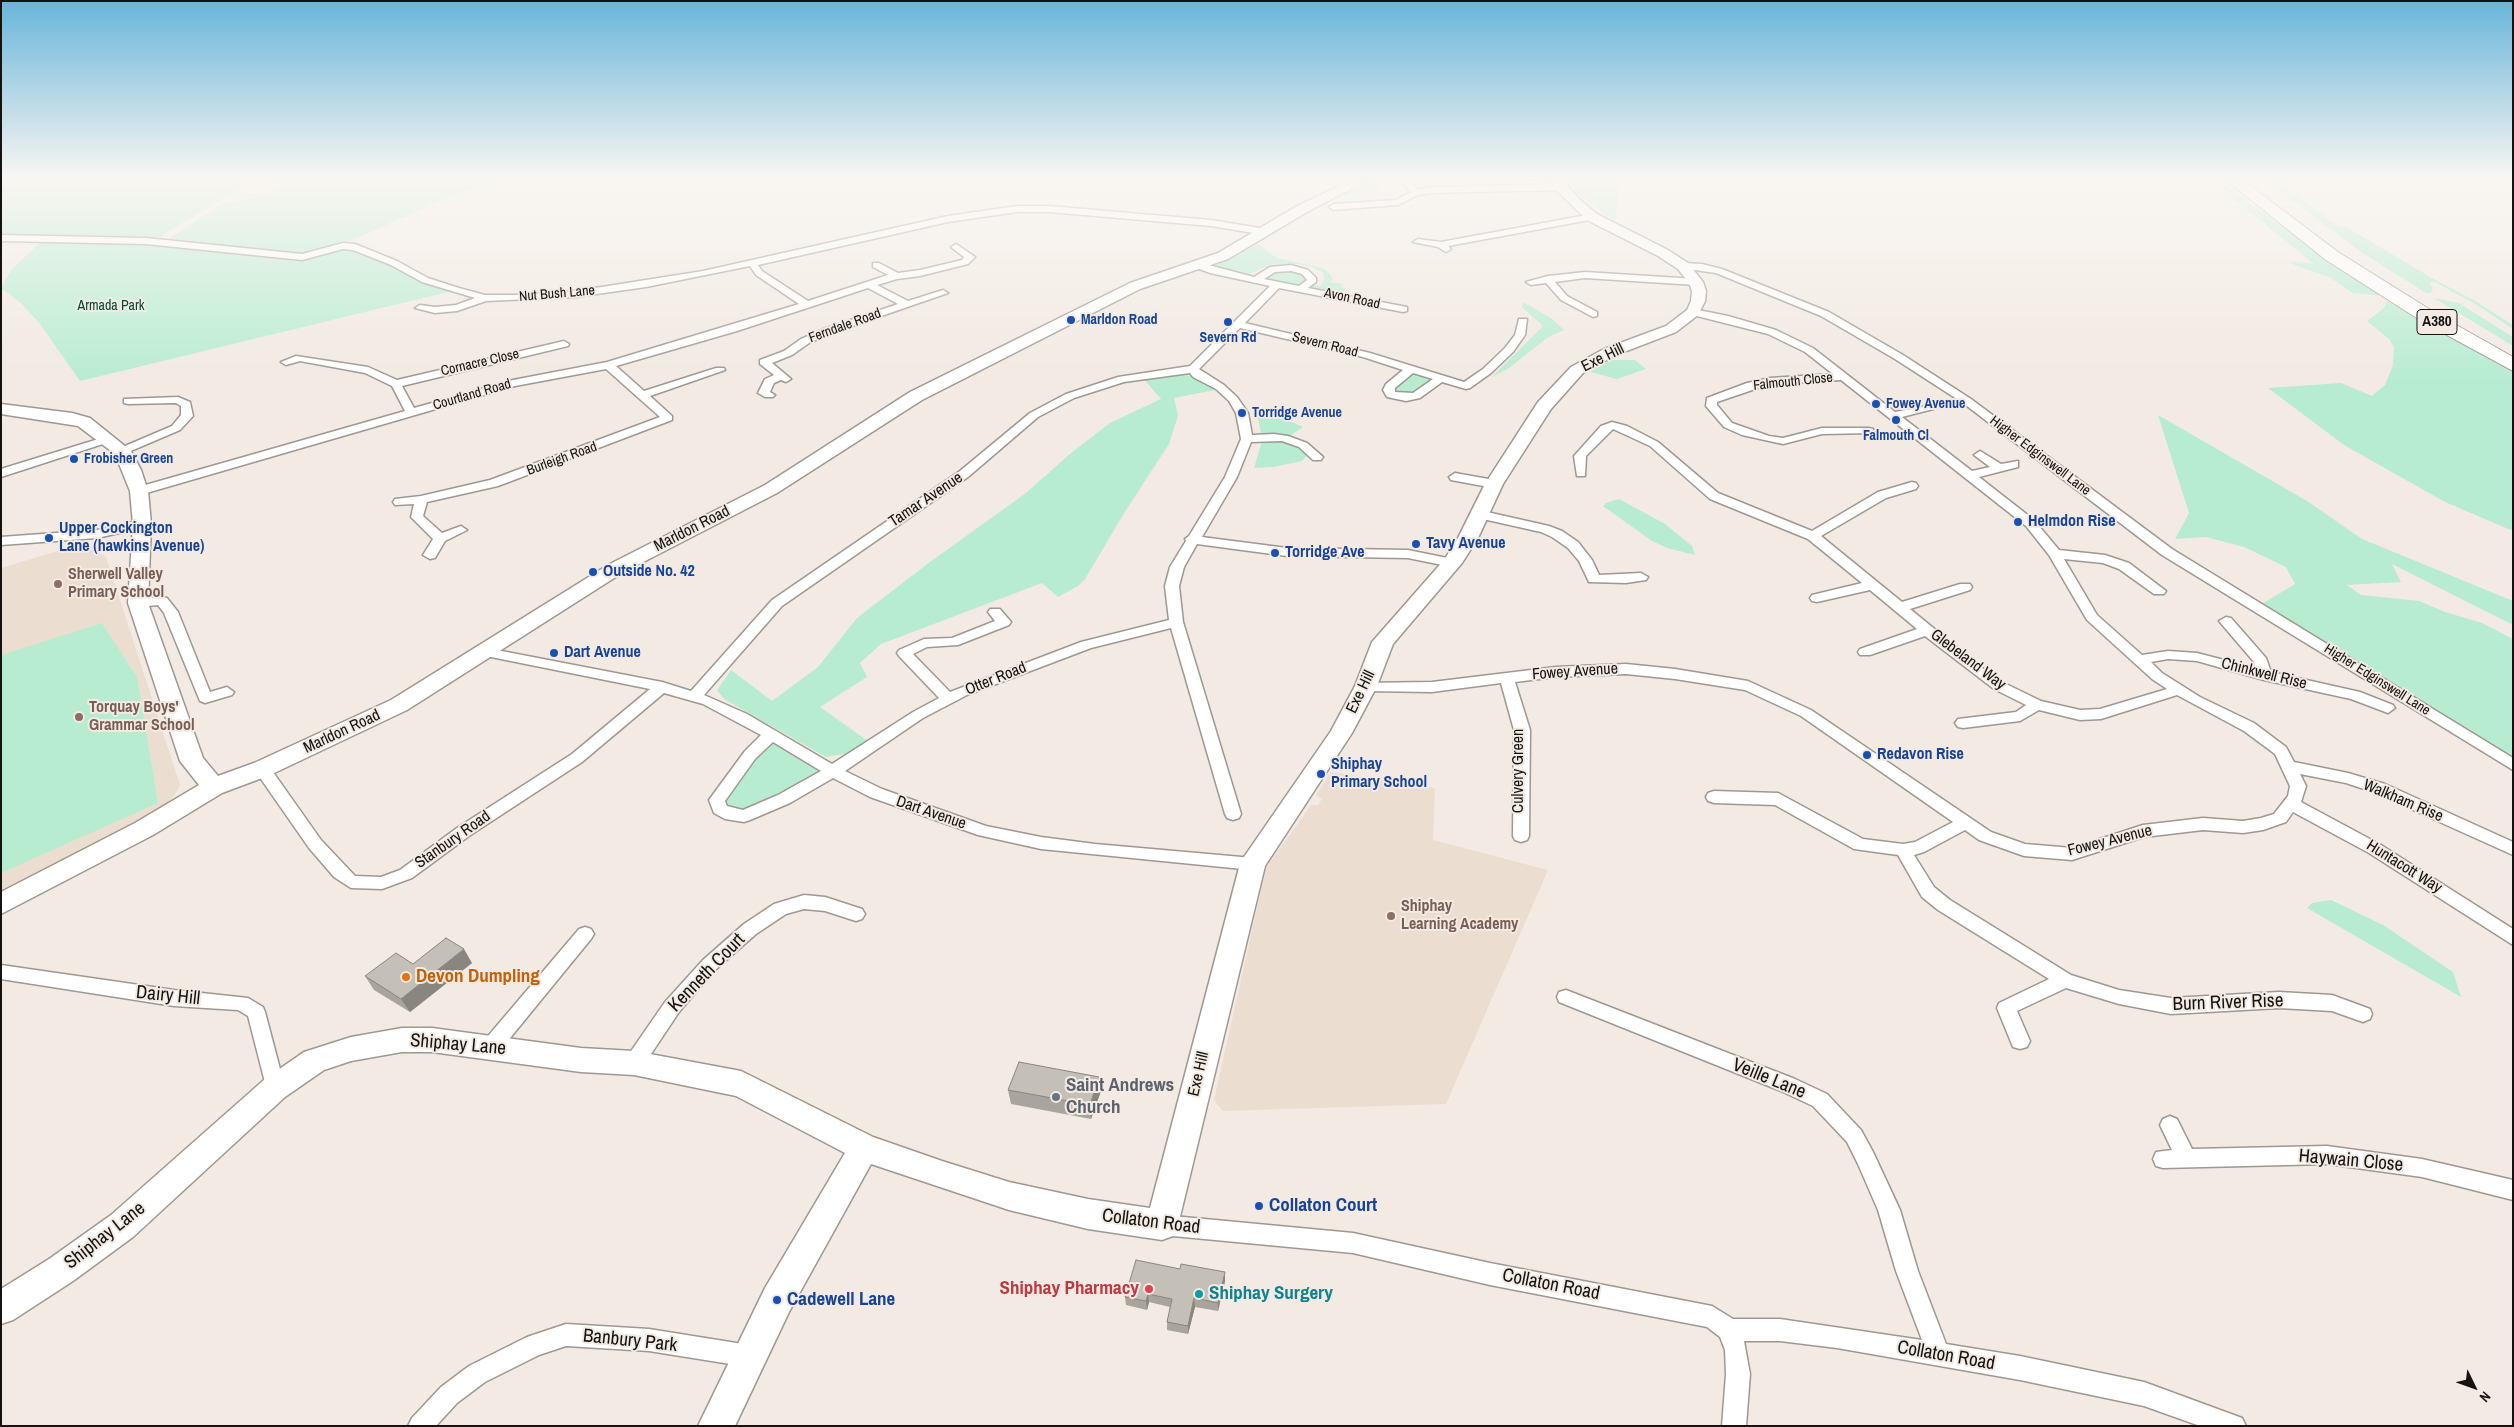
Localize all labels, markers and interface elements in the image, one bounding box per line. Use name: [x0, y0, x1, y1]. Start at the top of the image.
street label: Nut Bush Lane: [518, 282, 596, 306]
street label: Avon Road: [1323, 285, 1381, 313]
park label: Armada Park: [78, 298, 144, 314]
street label: Ferndale Road: [807, 305, 883, 347]
road number: A380: [2417, 310, 2457, 334]
place label: Marldon Road: [1081, 312, 1158, 328]
marker: Marldon Road: [1065, 314, 1077, 326]
marker: Severn Rd: [1222, 316, 1234, 328]
street label: Severn Road: [1290, 329, 1360, 361]
place label: Severn Rd: [1200, 330, 1256, 346]
street label: Exe Hill: [1578, 339, 1628, 377]
street label: Cornacre Close: [439, 346, 521, 380]
street label: Falmouth Close: [1752, 369, 1834, 395]
street label: Courtland Road: [431, 376, 513, 414]
place label: Fowey Avenue: [1886, 396, 1965, 412]
marker: Fowey Avenue: [1870, 398, 1882, 410]
place label: Torridge Avenue: [1252, 405, 1342, 421]
marker: Torridge Avenue: [1236, 407, 1248, 419]
street label: Higher Edginswell Lane: [1986, 413, 2094, 499]
marker: Falmouth Cl: [1890, 414, 1902, 426]
place label: Falmouth Cl: [1863, 428, 1929, 444]
street label: Burleigh Road: [525, 439, 599, 479]
place label: Frobisher Green: [84, 451, 173, 467]
marker: Frobisher Green: [68, 453, 80, 465]
street label: Tamar Avenue: [886, 468, 966, 532]
street label: Marldon Road: [651, 502, 733, 556]
place label: Helmdon Rise: [2028, 512, 2115, 532]
marker: Helmdon Rise: [2012, 516, 2024, 528]
place label: Upper Cockington Lane (hawkins Avenue): [59, 519, 204, 557]
marker: Upper Cockington Lane (hawkins Avenue): [43, 532, 55, 544]
place label: Tavy Avenue: [1426, 534, 1506, 554]
marker: Tavy Avenue: [1410, 538, 1422, 550]
place label: Torridge Ave: [1285, 543, 1364, 563]
marker: Torridge Ave: [1269, 547, 1281, 559]
place label: Outside No. 42: [603, 562, 695, 582]
place label: Sherwell Valley Primary School: [68, 565, 164, 603]
marker: Outside No. 42: [587, 566, 599, 578]
marker: Sherwell Valley Primary School: [52, 578, 64, 590]
street label: Glebeland Way: [1927, 625, 2009, 695]
street label: Higher Edginswell Lane: [2321, 641, 2433, 719]
place label: Dart Avenue: [564, 643, 641, 663]
marker: Dart Avenue: [548, 647, 560, 659]
street label: Chinkwell Rise: [2219, 654, 2309, 694]
street label: Otter Road: [963, 658, 1029, 700]
street label: Fowey Avenue: [1531, 659, 1619, 685]
street label: Exe Hill: [1342, 667, 1380, 717]
place label: Torquay Boys' Grammar School: [89, 698, 195, 736]
street label: Marldon Road: [301, 706, 383, 758]
marker: Torquay Boys' Grammar School: [73, 711, 85, 723]
street label: Culvery Green: [1509, 729, 1529, 813]
place label: Redavon Rise: [1877, 745, 1964, 765]
marker: Redavon Rise: [1861, 749, 1873, 761]
place label: Shiphay Primary School: [1331, 755, 1427, 793]
marker: Shiphay Primary School: [1315, 768, 1327, 780]
street label: Walkham Rise: [2360, 776, 2446, 826]
street label: Dart Avenue: [894, 792, 968, 834]
street label: Stanbury Road: [412, 807, 494, 873]
street label: Fowey Avenue: [2066, 821, 2154, 861]
street label: Huntacott Way: [2363, 836, 2445, 898]
place label: Shiphay Learning Academy: [1401, 897, 1518, 935]
marker: Shiphay Learning Academy: [1385, 910, 1397, 922]
street label: Kenneth Court: [664, 929, 750, 1017]
place label: Devon Dumpling: [416, 966, 540, 988]
marker: Devon Dumpling: [400, 971, 412, 983]
street label: Dairy Hill: [135, 981, 201, 1011]
street label: Burn River Rise: [2172, 990, 2284, 1016]
street label: Shiphay Lane: [409, 1029, 507, 1061]
street label: Exe Hill: [1185, 1050, 1213, 1098]
street label: Veille Lane: [1729, 1054, 1809, 1104]
place label: Saint Andrews Church: [1066, 1075, 1174, 1119]
marker: Saint Andrews Church: [1050, 1091, 1062, 1103]
street label: Haywain Close: [2298, 1145, 2404, 1177]
place label: Collaton Court: [1269, 1195, 1377, 1217]
street label: Shiphay Lane: [60, 1197, 150, 1275]
marker: Collaton Court: [1253, 1200, 1265, 1212]
street label: Collaton Road: [1101, 1205, 1201, 1239]
street label: Collaton Road: [1500, 1264, 1602, 1306]
place label: Shiphay Pharmacy: [1000, 1278, 1139, 1300]
marker: Shiphay Pharmacy: [1143, 1283, 1155, 1295]
place label: Shiphay Surgery: [1209, 1283, 1333, 1305]
marker: Shiphay Surgery: [1193, 1288, 1205, 1300]
place label: Cadewell Lane: [787, 1289, 895, 1311]
marker: Cadewell Lane: [771, 1294, 783, 1306]
street label: Banbury Park: [582, 1325, 678, 1357]
street label: Collaton Road: [1895, 1336, 1997, 1376]
north arrow: [2449, 1362, 2499, 1412]
text: N: [2476, 1388, 2495, 1406]

